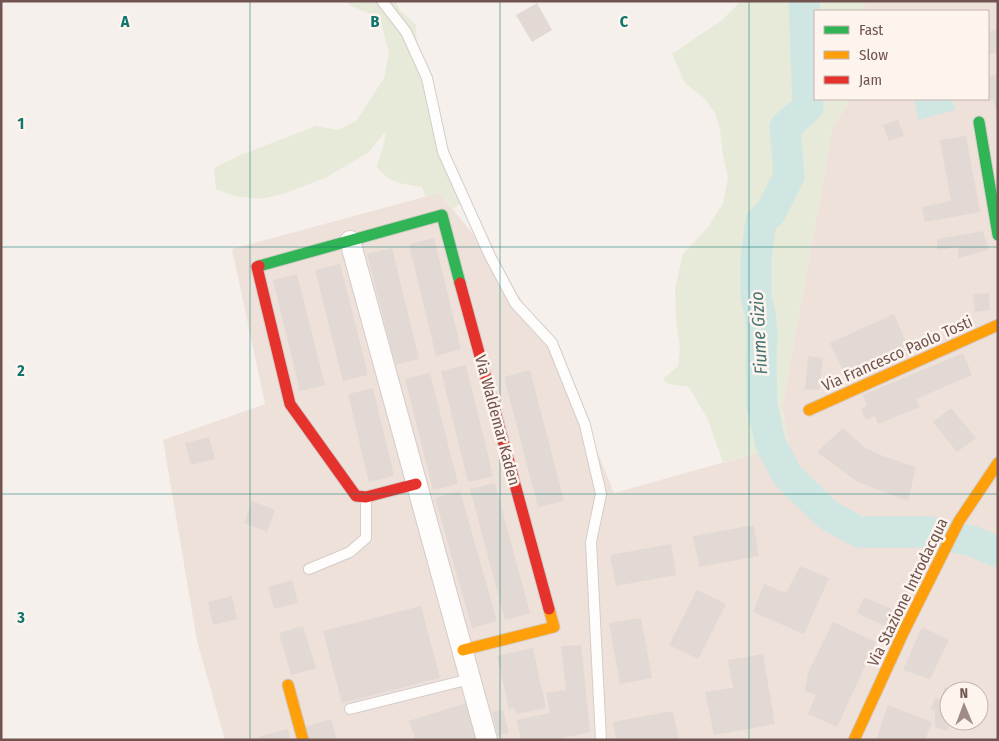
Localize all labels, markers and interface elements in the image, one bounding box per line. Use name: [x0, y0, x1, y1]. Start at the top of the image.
legend: [814, 10, 989, 100]
text: A: [120, 12, 130, 31]
text: B: [371, 12, 380, 31]
text: C: [620, 12, 629, 31]
text: Fast: [859, 21, 883, 39]
text: Slow: [859, 46, 888, 64]
text: Jam: [859, 71, 882, 89]
text: 1: [18, 114, 24, 133]
water label: Fiume Gizio: [746, 291, 772, 375]
street label: Via Francesco Paolo Tosti: [819, 312, 975, 395]
street label: Via Waldemar Kaden: [471, 353, 524, 487]
text: 2: [16, 361, 25, 380]
street label: Via Stazione Introdacqua: [863, 515, 952, 670]
text: 3: [16, 608, 25, 627]
north arrow: [939, 681, 989, 731]
text: N: [959, 685, 968, 702]

